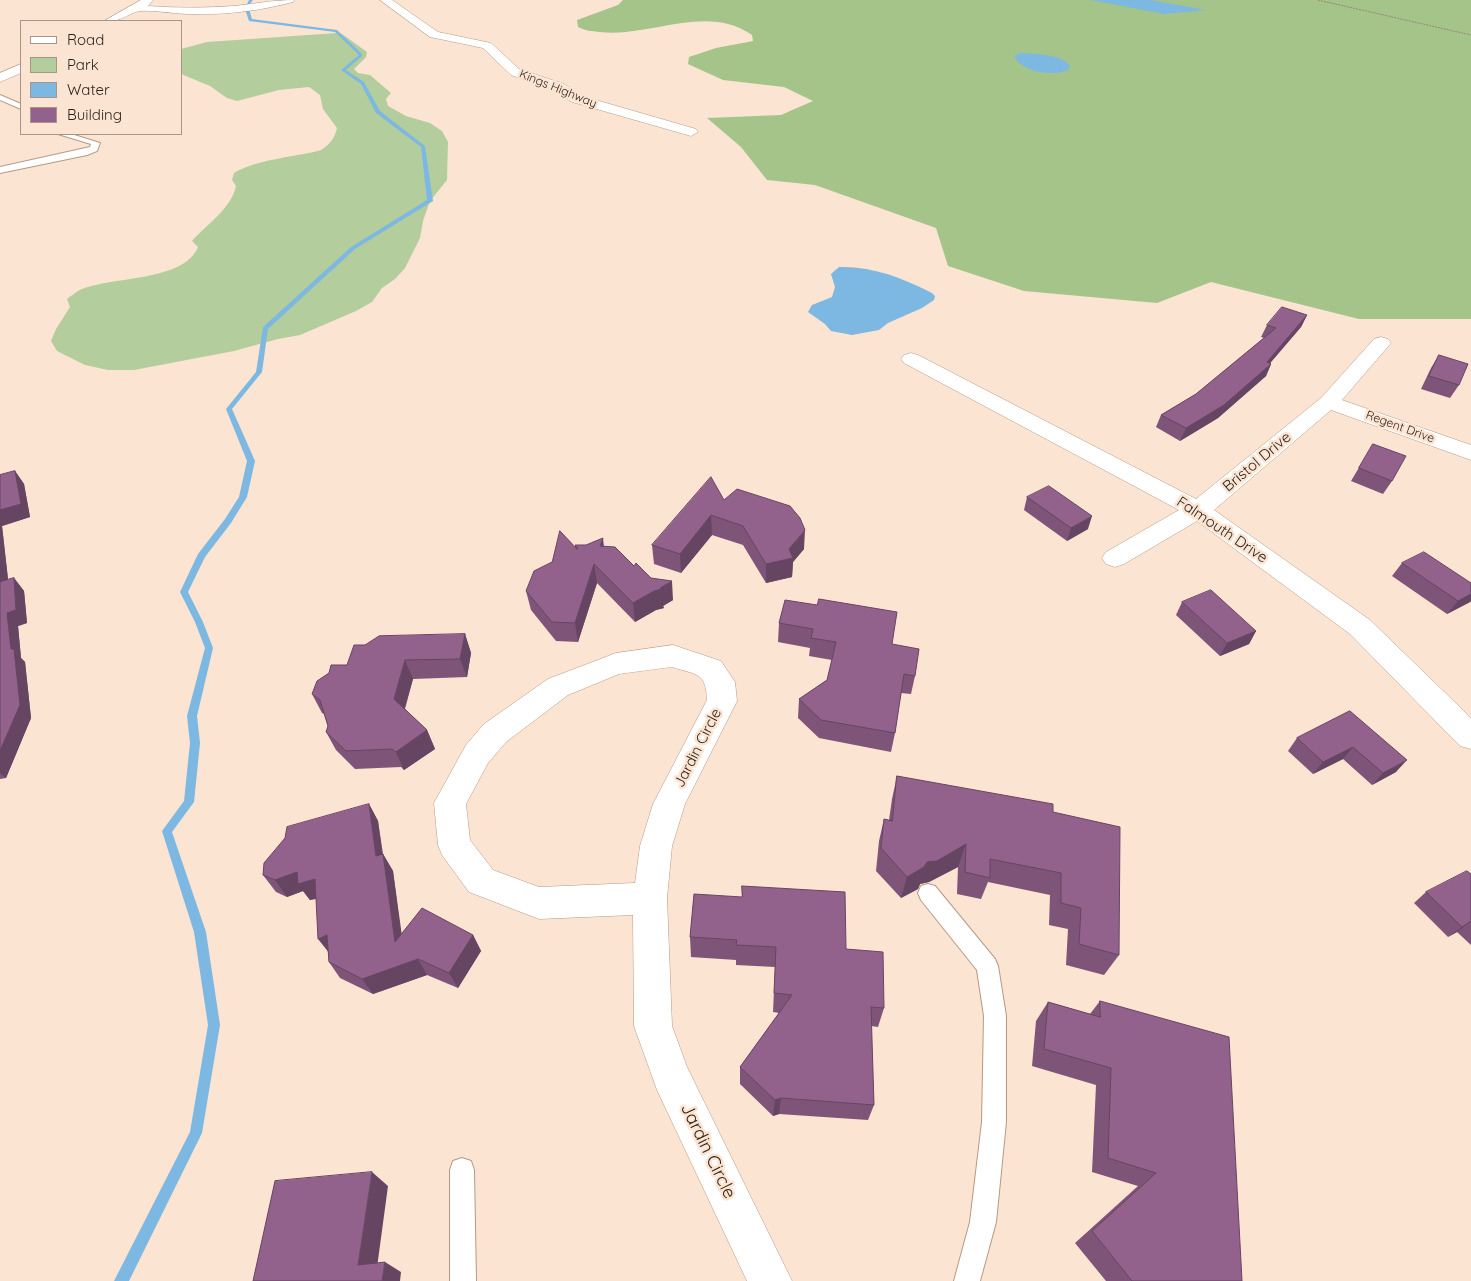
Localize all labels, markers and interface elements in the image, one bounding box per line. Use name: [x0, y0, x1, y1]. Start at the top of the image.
legend: [20, 20, 182, 135]
text: Road: [67, 30, 104, 49]
text: Park: [67, 55, 99, 74]
street label: Kings Highway: [517, 67, 599, 111]
text: Water: [67, 80, 110, 99]
text: Building: [67, 105, 122, 124]
street label: Regent Drive: [1364, 408, 1436, 446]
street label: Bristol Drive: [1219, 428, 1295, 496]
street label: Falmouth Drive: [1173, 493, 1271, 567]
street label: Jardin Circle: [670, 706, 726, 790]
street label: Jardin Circle: [676, 1100, 740, 1202]

